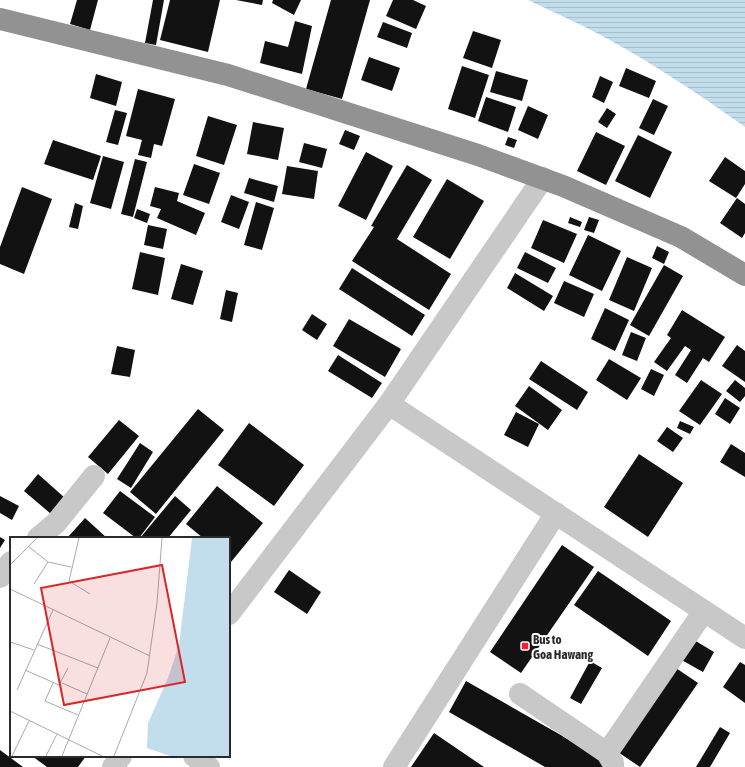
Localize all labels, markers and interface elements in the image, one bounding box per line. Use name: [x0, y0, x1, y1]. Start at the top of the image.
inset map: [10, 537, 230, 757]
place label: Bus to Goa Hawang: [533, 632, 593, 662]
marker: Bus to Goa Hawang: [520, 641, 530, 651]

